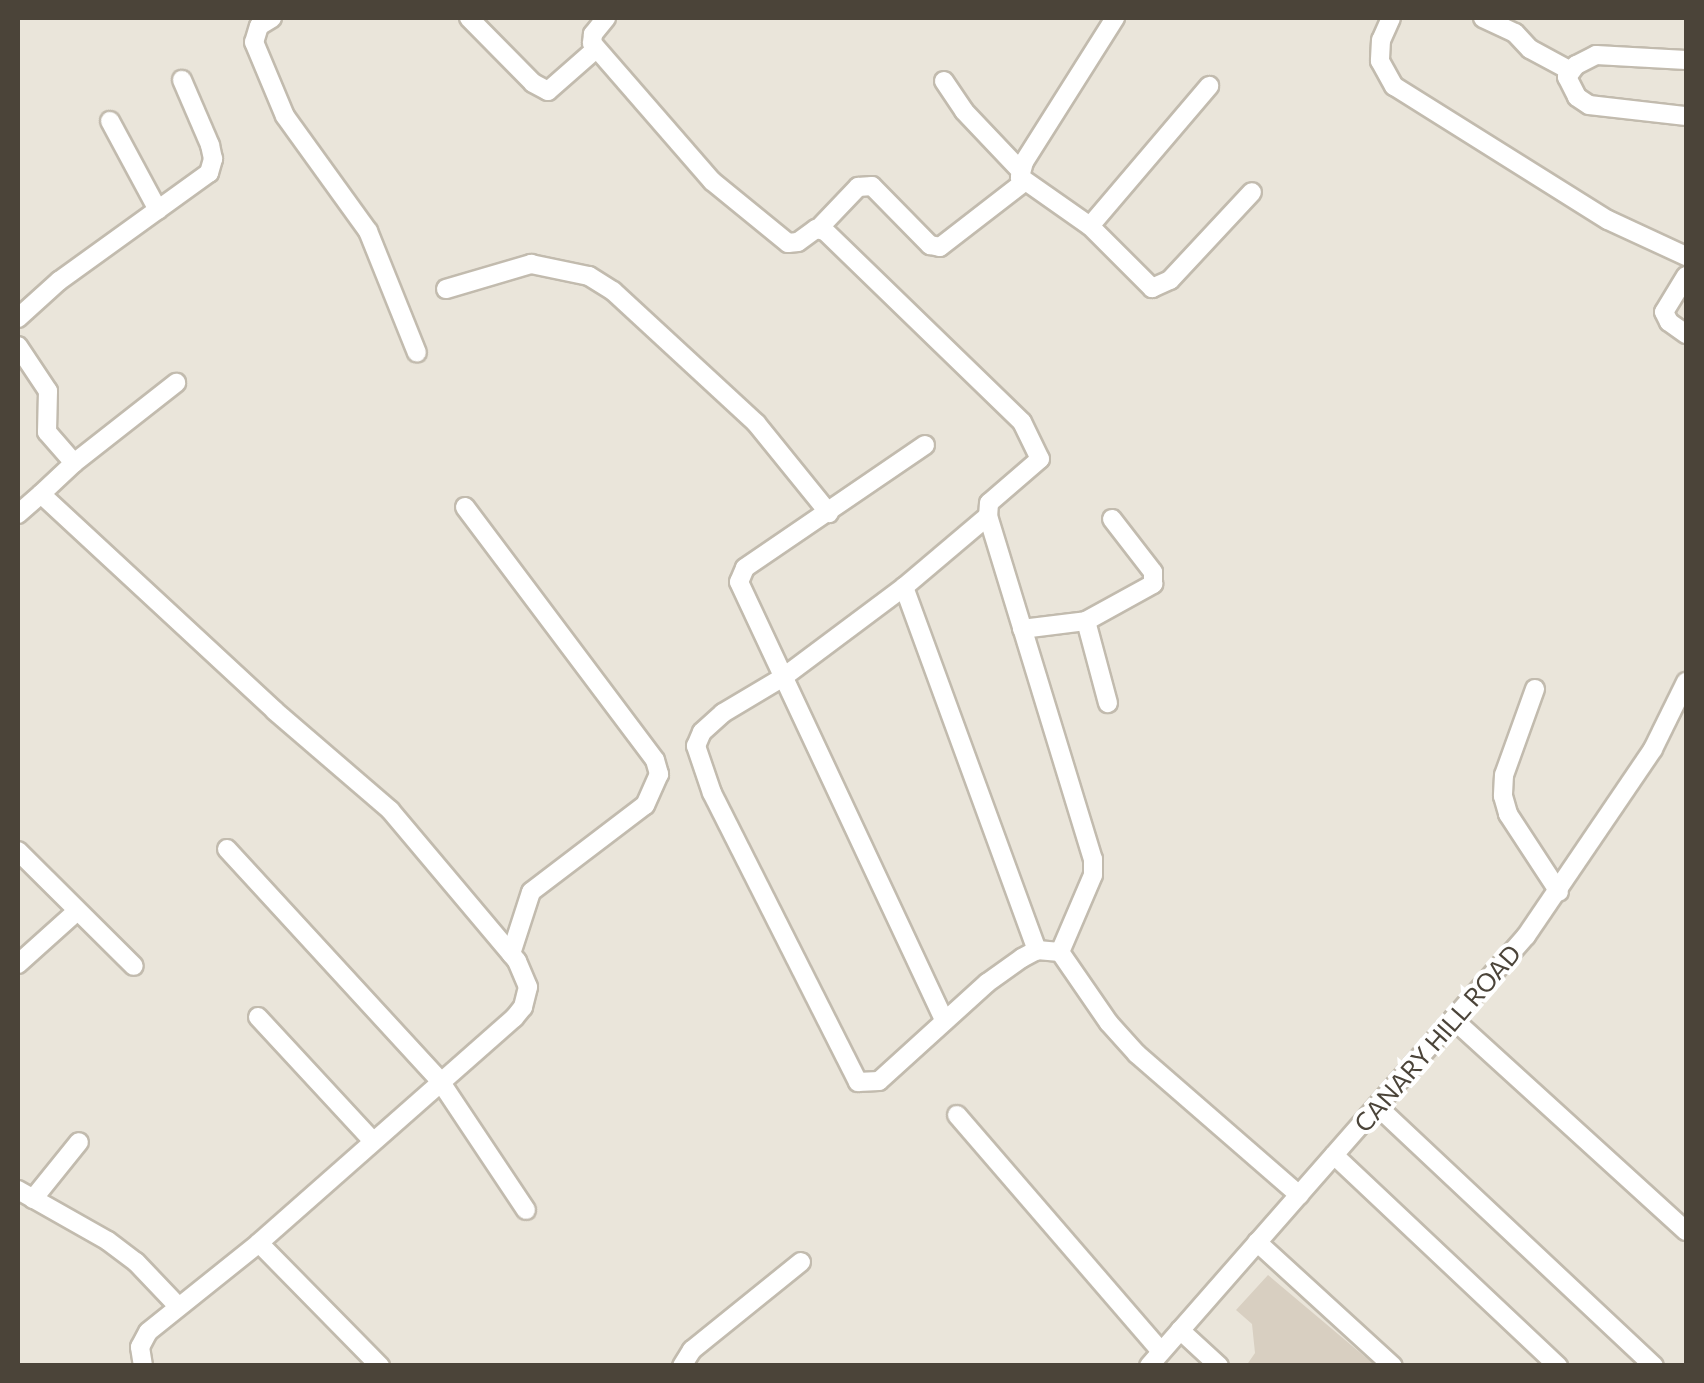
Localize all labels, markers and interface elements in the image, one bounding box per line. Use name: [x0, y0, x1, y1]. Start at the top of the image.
street label: CANARY HILL ROAD: [1347, 938, 1527, 1138]

